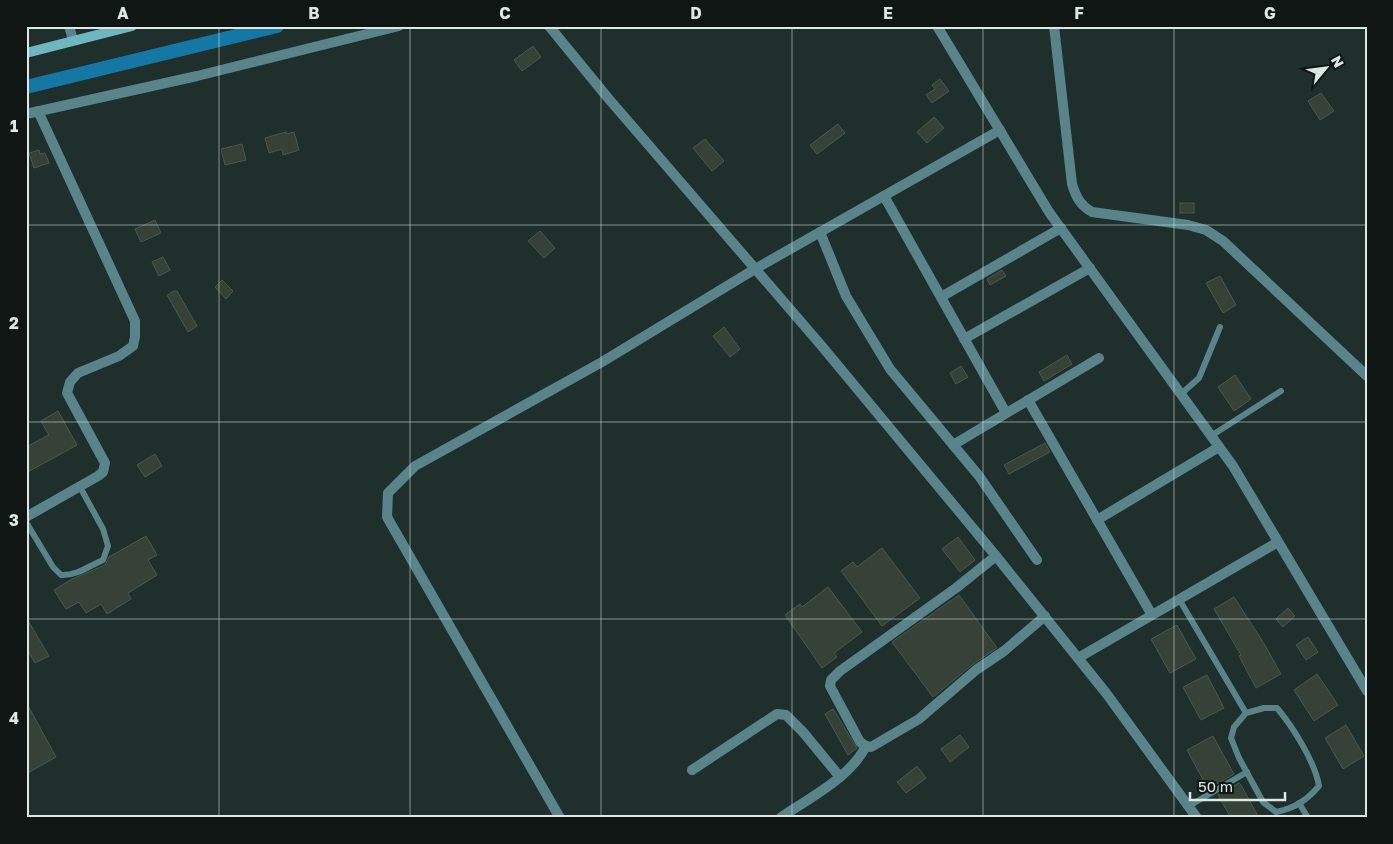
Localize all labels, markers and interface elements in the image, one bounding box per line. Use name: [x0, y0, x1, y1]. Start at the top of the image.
text: A: [117, 3, 129, 23]
text: B: [308, 3, 320, 23]
text: C: [499, 3, 511, 23]
text: D: [690, 3, 702, 23]
text: E: [883, 3, 893, 23]
text: F: [1074, 3, 1084, 23]
text: G: [1264, 3, 1276, 23]
north arrow: [1300, 42, 1350, 92]
text: N: [1328, 53, 1348, 70]
text: 1: [10, 116, 18, 136]
text: 2: [9, 313, 19, 333]
text: 3: [9, 510, 19, 530]
text: 4: [9, 708, 19, 728]
scale bar: [1190, 769, 1286, 801]
text: 50 m: [1198, 777, 1233, 795]

